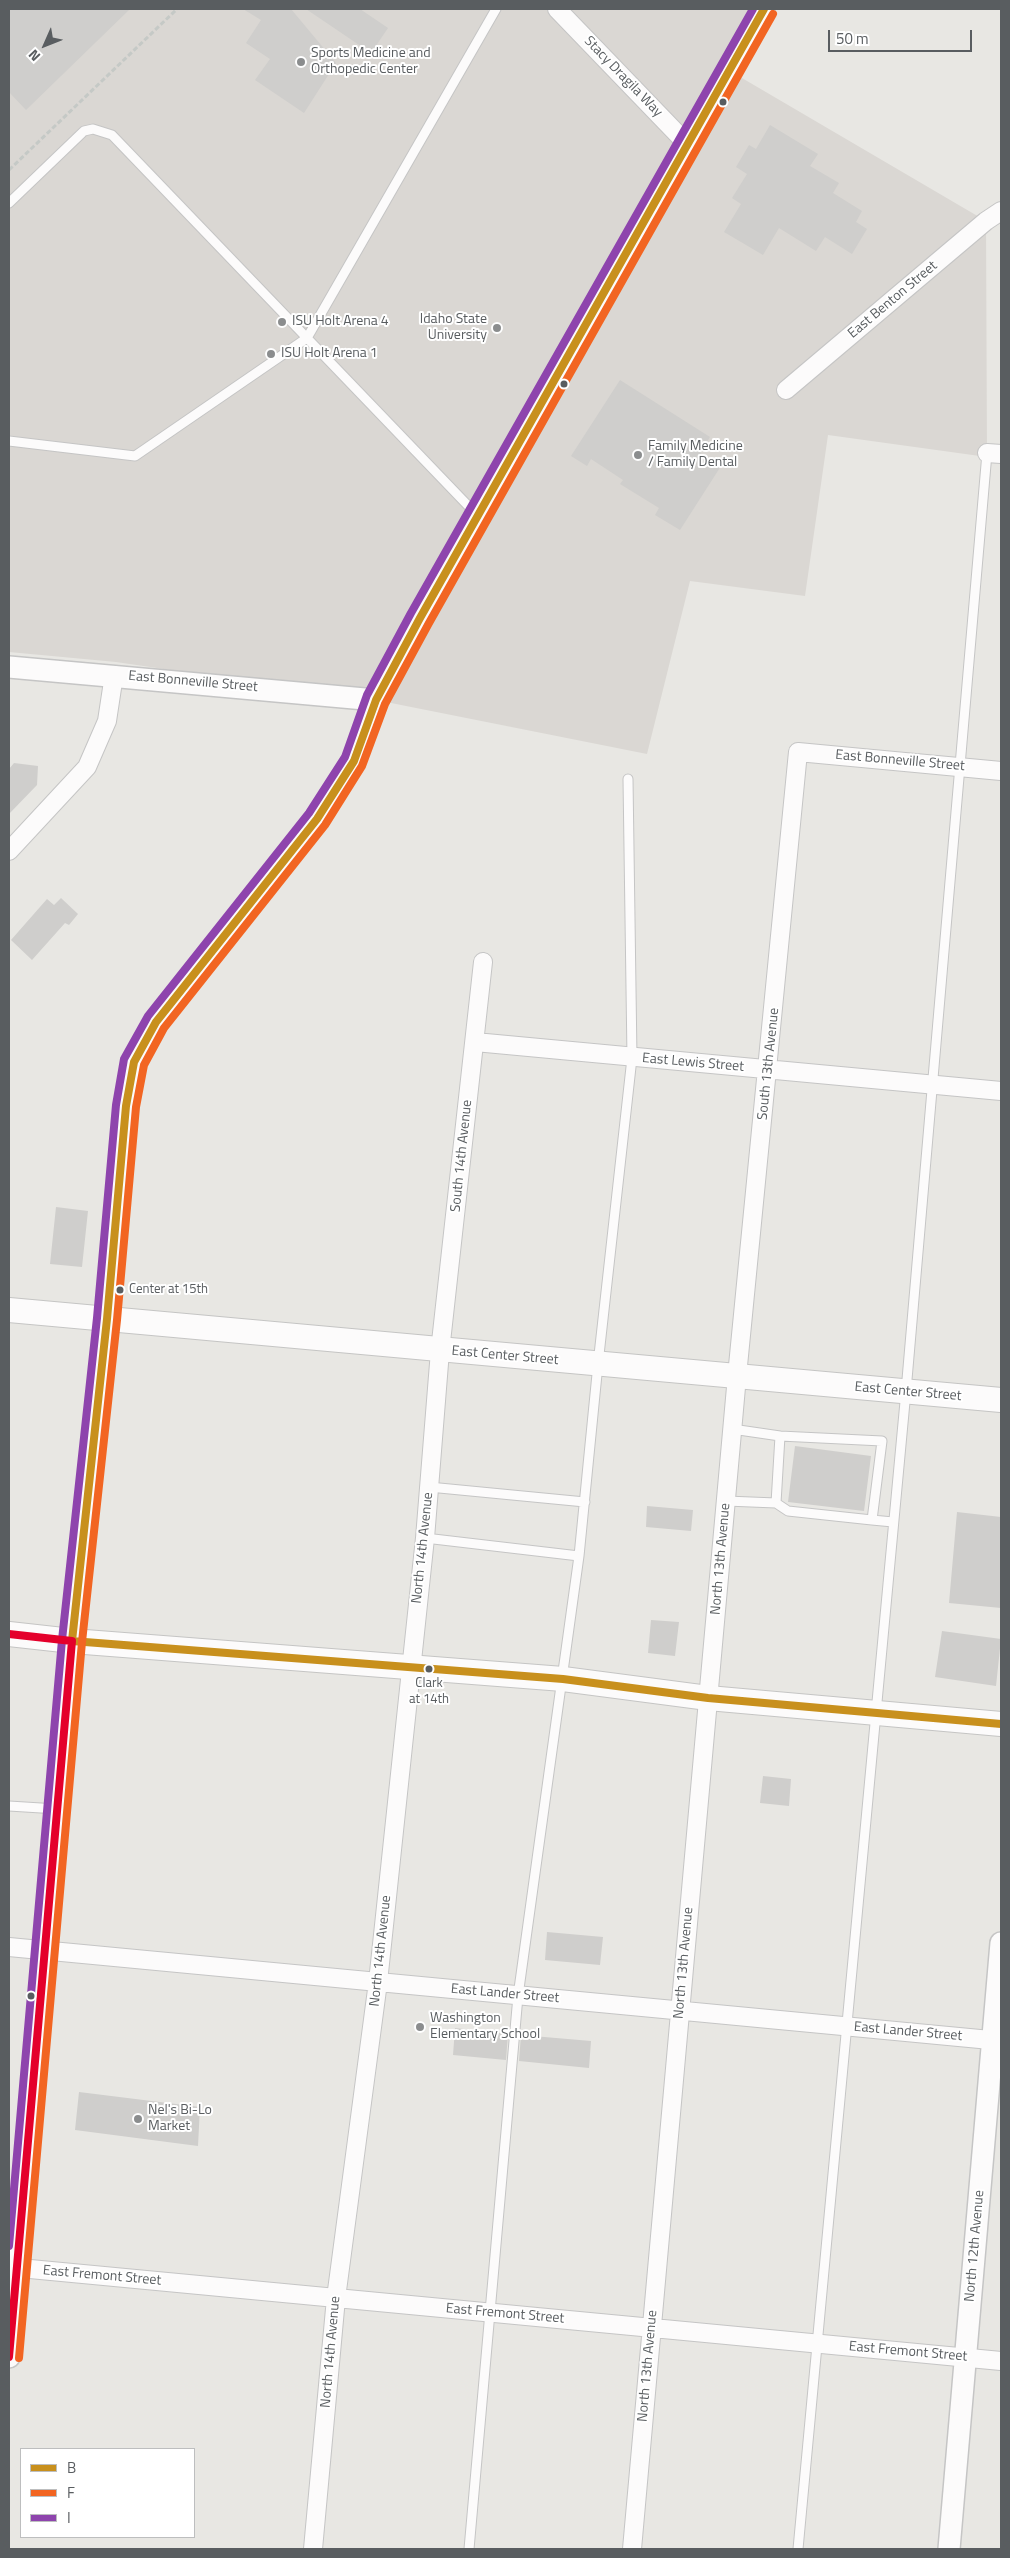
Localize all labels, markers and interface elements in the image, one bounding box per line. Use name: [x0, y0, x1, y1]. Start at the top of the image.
north arrow: [20, 20, 70, 70]
scale bar: [830, 20, 974, 52]
text: 50 m: [836, 27, 869, 50]
street label: Stacy Dragila Way: [580, 33, 666, 121]
text: N: [23, 45, 45, 67]
place label: Sports Medicine and Orthopedic Center: [311, 46, 431, 78]
marker: Sports Medicine and Orthopedic Center: [295, 56, 307, 68]
unlabelled marker: [718, 97, 728, 107]
street label: East Benton Street: [845, 258, 941, 342]
place label: Idaho State University: [420, 312, 487, 344]
place label: ISU Holt Arena 4: [292, 314, 389, 330]
marker: ISU Holt Arena 4: [276, 316, 288, 328]
marker: Idaho State University: [491, 322, 503, 334]
place label: ISU Holt Arena 1: [281, 346, 378, 362]
marker: ISU Holt Arena 1: [265, 348, 277, 360]
unlabelled marker: [559, 379, 569, 389]
place label: Family Medicine / Family Dental: [648, 439, 743, 472]
marker: Family Medicine / Family Dental: [632, 449, 644, 461]
street label: East Bonneville Street: [128, 668, 258, 696]
street label: East Bonneville Street: [835, 747, 965, 775]
street label: South 13th Avenue: [755, 1007, 783, 1121]
street label: East Lewis Street: [641, 1050, 745, 1076]
street label: South 14th Avenue: [448, 1099, 476, 1213]
place label: Center at 15th: [129, 1282, 208, 1298]
marker: Center at 15th: [115, 1285, 125, 1295]
street label: East Center Street: [451, 1343, 559, 1369]
street label: East Center Street: [854, 1379, 962, 1405]
street label: North 14th Avenue: [409, 1491, 437, 1605]
street label: North 13th Avenue: [708, 1502, 734, 1616]
marker: Clark at 14th: [424, 1664, 434, 1674]
place label: Clark at 14th: [409, 1676, 449, 1707]
street label: North 14th Avenue: [367, 1894, 395, 2008]
street label: North 13th Avenue: [671, 1906, 697, 2020]
street label: East Lander Street: [450, 1981, 560, 2007]
unlabelled marker: [26, 1991, 36, 2001]
place label: Washington Elementary School: [430, 2011, 540, 2044]
street label: East Lander Street: [853, 2019, 963, 2045]
marker: Washington Elementary School: [414, 2021, 426, 2033]
place label: Nel's Bi-Lo Market: [148, 2103, 212, 2136]
marker: Nel's Bi-Lo Market: [132, 2113, 144, 2125]
street label: North 12th Avenue: [962, 2189, 988, 2303]
street label: East Fremont Street: [42, 2262, 162, 2290]
street label: North 14th Avenue: [318, 2295, 344, 2409]
street label: East Fremont Street: [445, 2300, 565, 2328]
street label: North 13th Avenue: [635, 2309, 661, 2423]
street label: East Fremont Street: [848, 2338, 968, 2366]
legend: [20, 2448, 195, 2538]
text: B: [67, 2456, 76, 2479]
text: F: [67, 2481, 75, 2504]
text: I: [67, 2506, 71, 2529]

